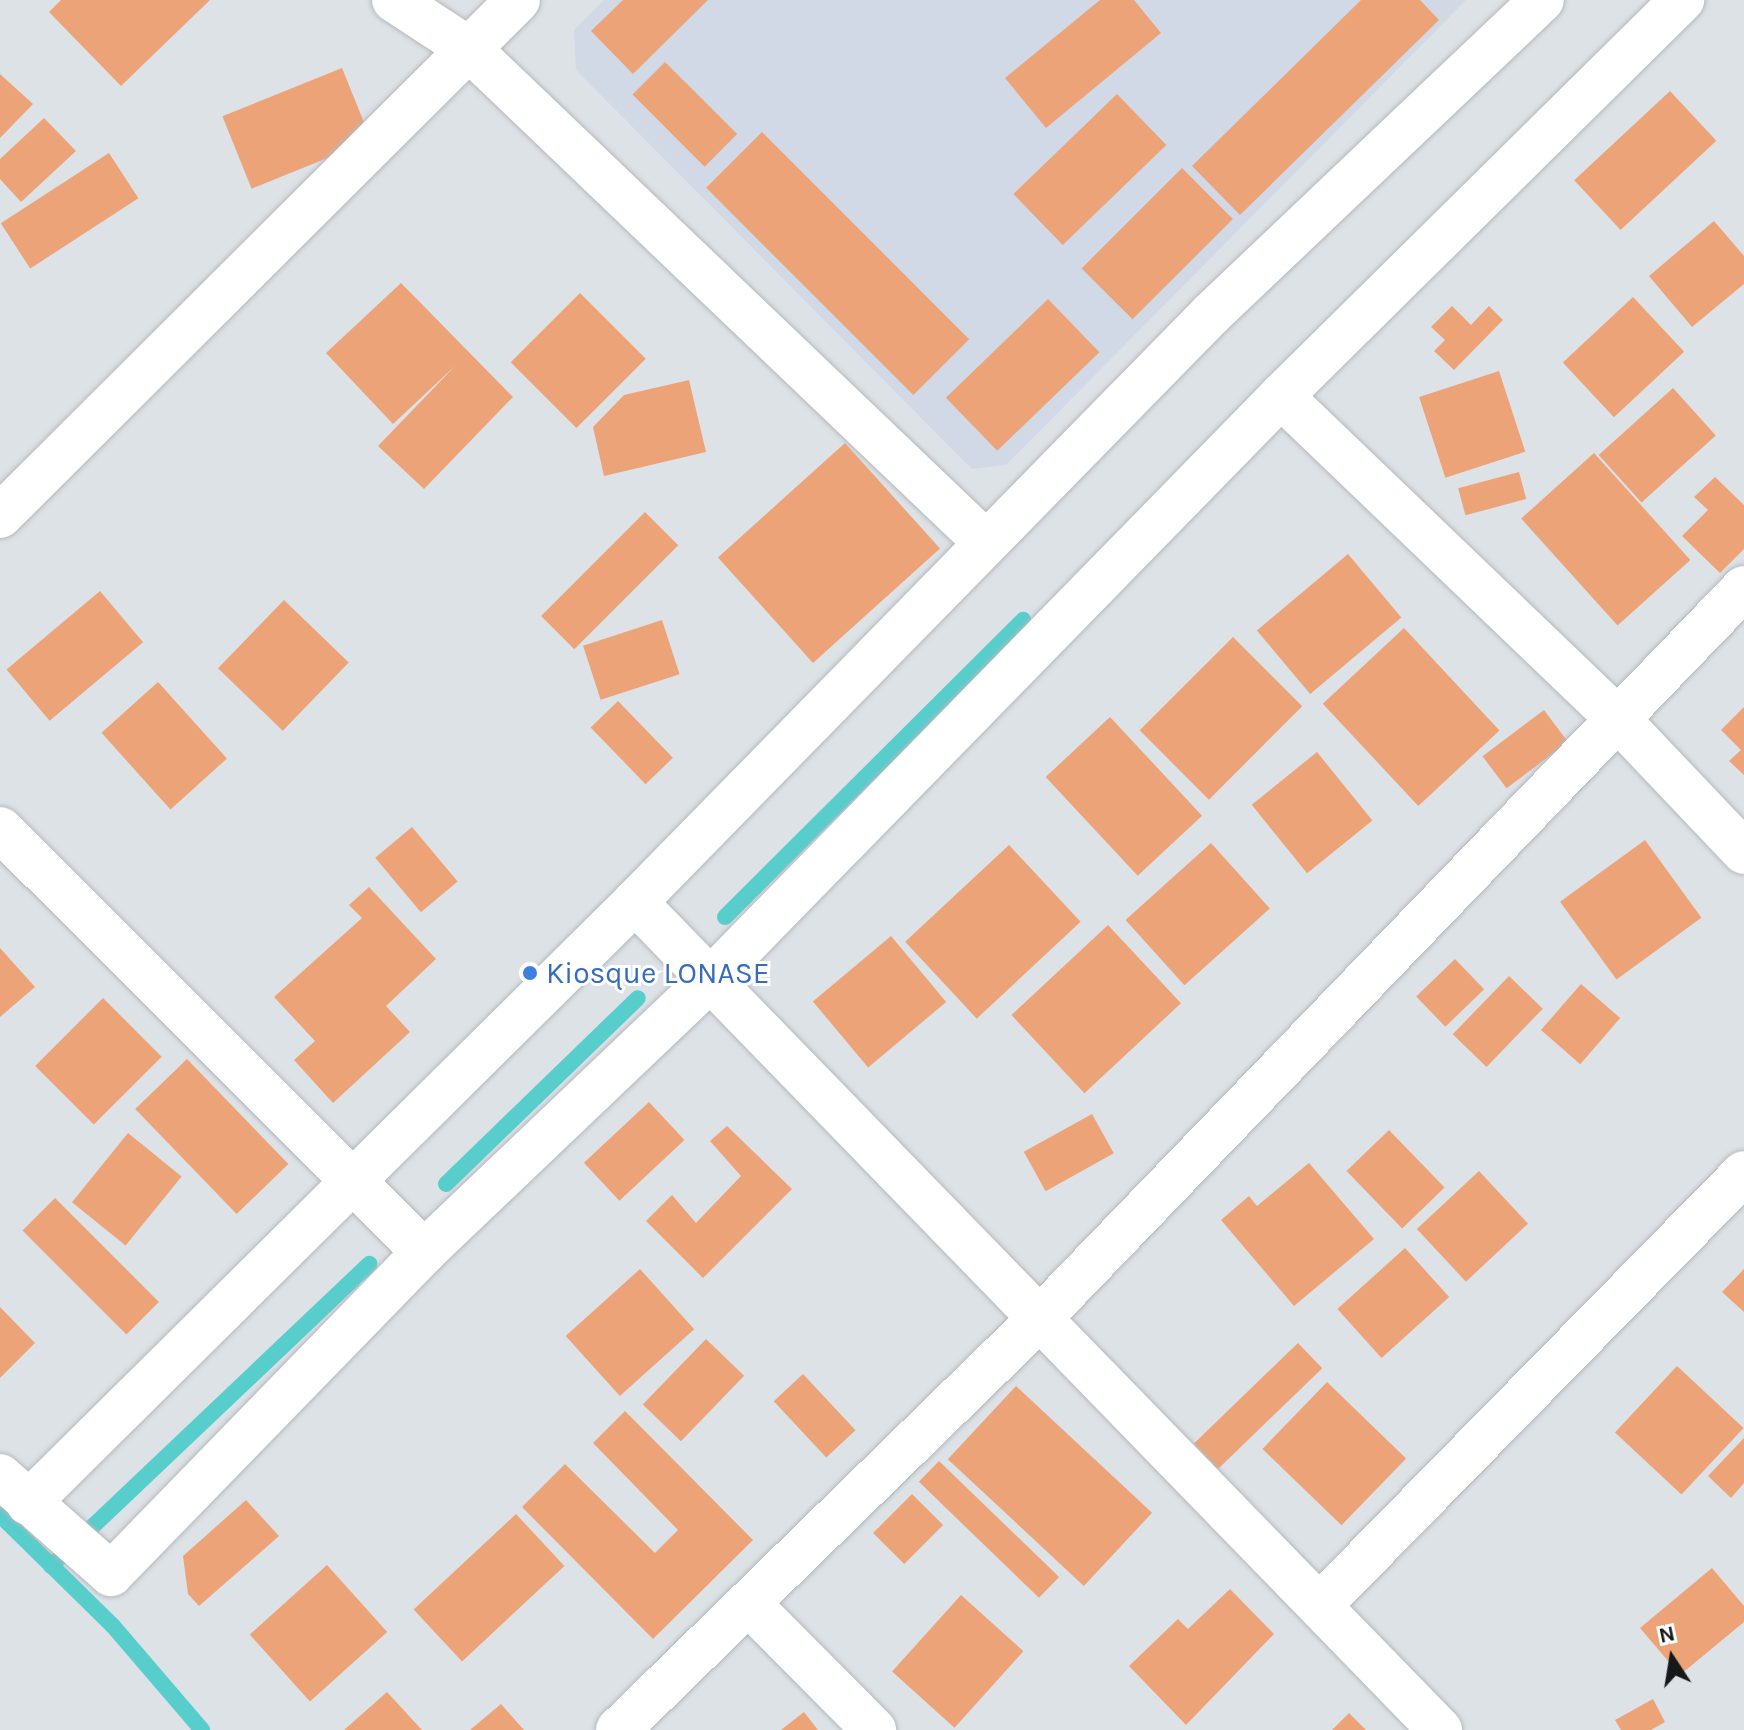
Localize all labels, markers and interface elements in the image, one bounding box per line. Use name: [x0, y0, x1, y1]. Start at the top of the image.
place label: Kiosque LONASE: [546, 955, 770, 991]
marker: Kiosque LONASE: [521, 964, 539, 982]
north arrow: [1632, 1618, 1712, 1698]
text: N: [1657, 1620, 1677, 1649]

